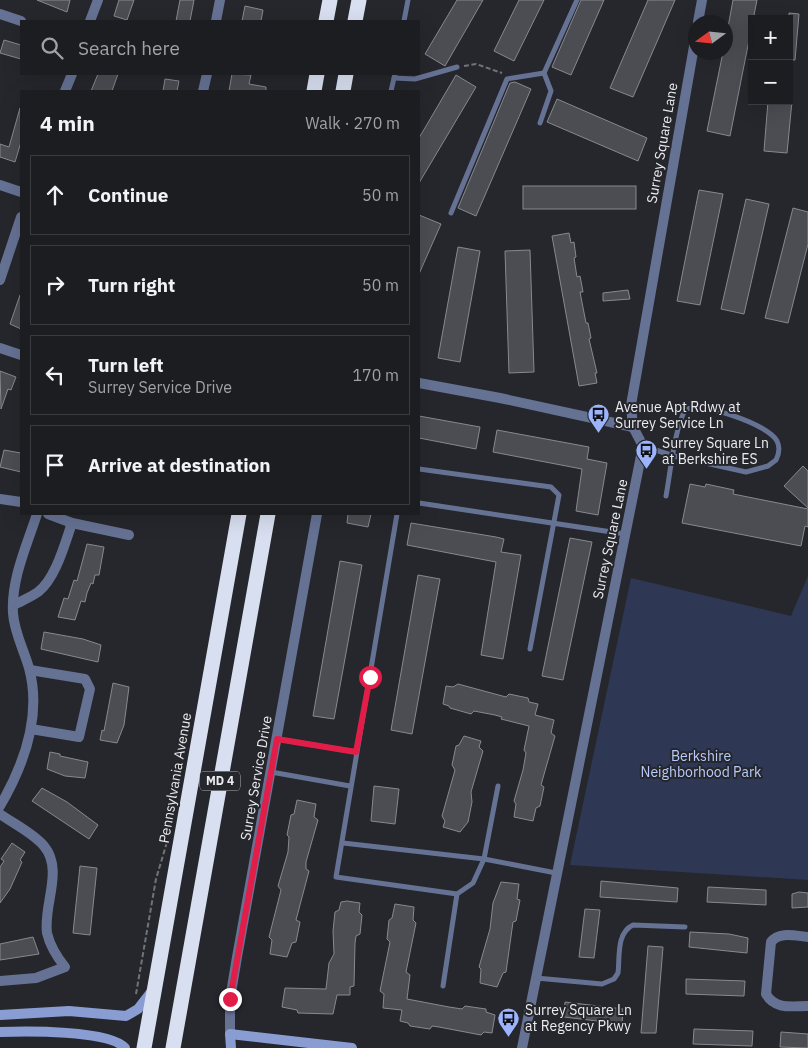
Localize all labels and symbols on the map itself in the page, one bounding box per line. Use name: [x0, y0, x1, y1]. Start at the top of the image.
north arrow: [688, 15, 733, 60]
street label: Surrey Square Lane: [643, 81, 682, 205]
place label: Avenue Apt Rdwy at Surrey Service Ln: [615, 398, 741, 432]
bus stop icon: Avenue Apt Rdwy at Surrey Service Ln: [587, 403, 611, 434]
place label: Surrey Square Ln at Berkshire ES: [662, 434, 769, 468]
bus stop icon: Surrey Square Ln at Berkshire ES: [634, 439, 658, 470]
street label: Surrey Square Lane: [589, 477, 632, 601]
route start: [359, 666, 382, 689]
street label: Pennsylvania Avenue: [155, 711, 195, 845]
street label: Surrey Service Drive: [236, 714, 276, 842]
park label: Berkshire Neighborhood Park: [641, 747, 762, 781]
road number: MD 4: [200, 771, 240, 790]
route end: [219, 988, 242, 1011]
place label: Surrey Square Ln at Regency Pkwy: [525, 1001, 632, 1035]
bus stop icon: Surrey Square Ln at Regency Pkwy: [497, 1006, 521, 1037]

